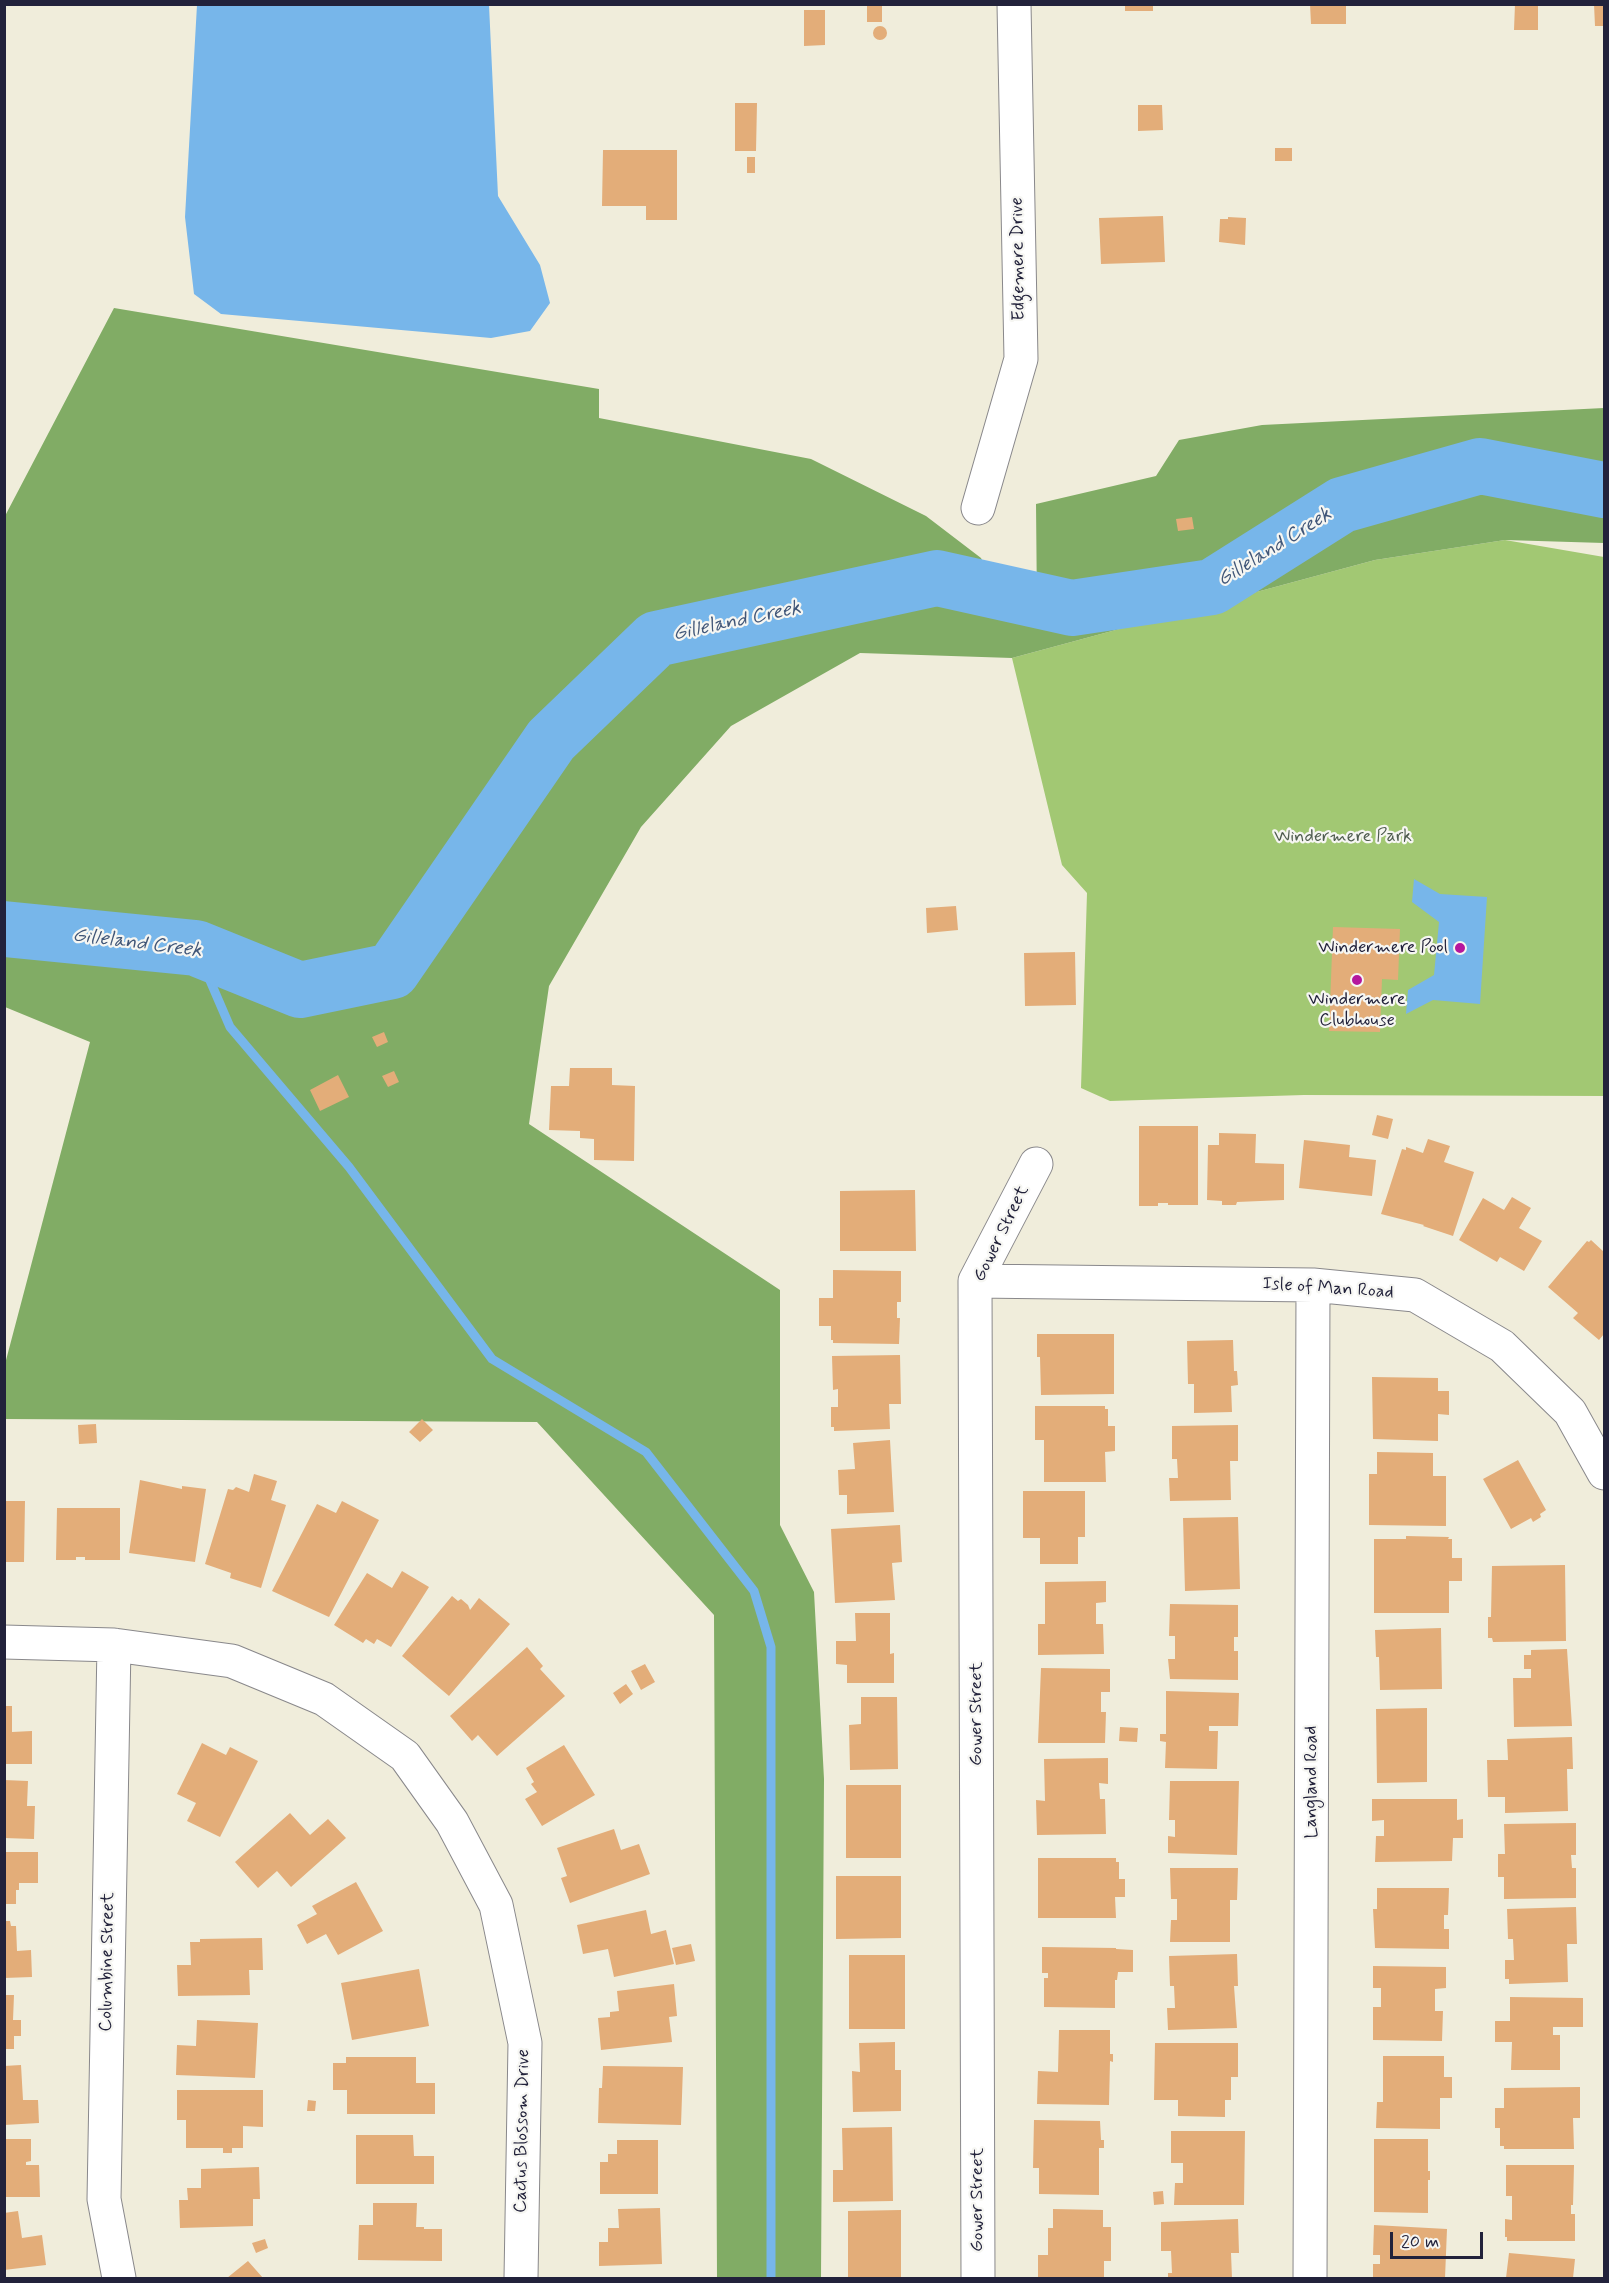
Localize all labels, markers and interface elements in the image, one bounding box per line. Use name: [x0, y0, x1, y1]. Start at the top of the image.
street label: Edgemere Drive: [1007, 197, 1031, 321]
water label: Gilleland Creek: [1213, 503, 1337, 593]
water label: Gilleland Creek: [671, 597, 803, 647]
park label: Windermere Park: [1274, 826, 1412, 848]
water label: Gilleland Creek: [71, 924, 203, 964]
place label: Windermere Pool: [1318, 937, 1448, 959]
marker: Windermere Pool: [1453, 941, 1467, 955]
marker: Windermere Clubhouse: [1350, 973, 1364, 987]
place label: Windermere Clubhouse: [1308, 989, 1406, 1032]
street label: Gower Street: [969, 1182, 1035, 1286]
street label: Isle of Man Road: [1262, 1274, 1394, 1304]
street label: Gower Street: [966, 1662, 988, 1766]
street label: Langland Road: [1301, 1726, 1323, 1838]
street label: Columbine Street: [96, 1892, 120, 2032]
street label: Cactus Blossom Drive: [511, 2049, 535, 2213]
street label: Gower Street: [967, 2148, 989, 2252]
scale bar: [1393, 2220, 1486, 2258]
text: 20 m: [1401, 2230, 1439, 2254]

